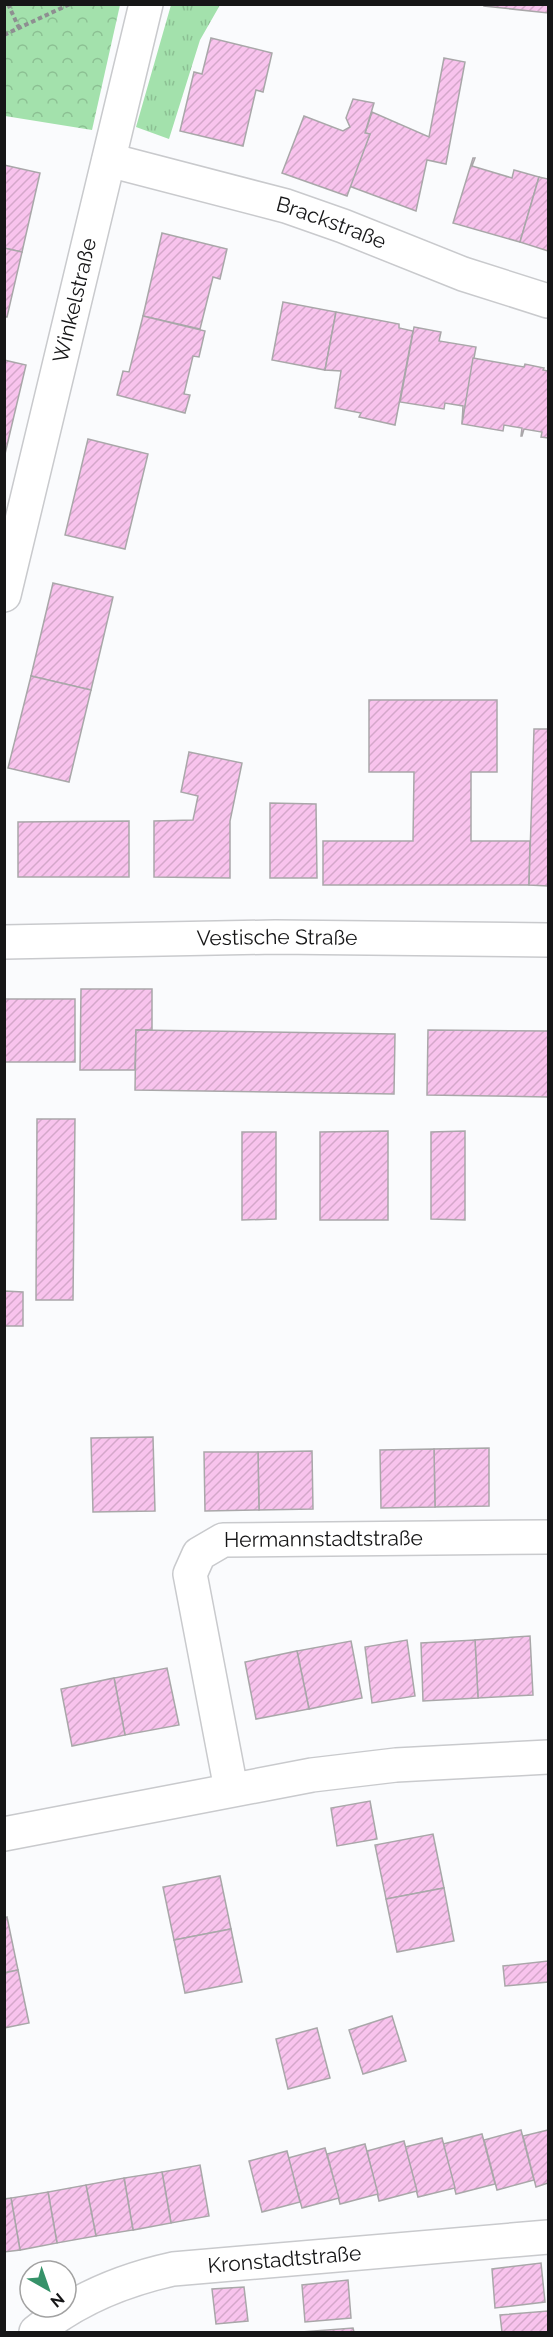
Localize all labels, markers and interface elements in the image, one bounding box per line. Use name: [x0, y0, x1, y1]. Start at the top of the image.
street label: Brackstraße: [274, 191, 390, 254]
street label: Winkelstraße: [47, 235, 101, 365]
street label: Vestische Straße: [196, 924, 358, 950]
street label: Hermannstadtstraße: [224, 1525, 423, 1552]
street label: Kronstadtstraße: [207, 2240, 362, 2278]
north arrow: [18, 2259, 78, 2319]
text: N: [47, 2289, 68, 2311]

